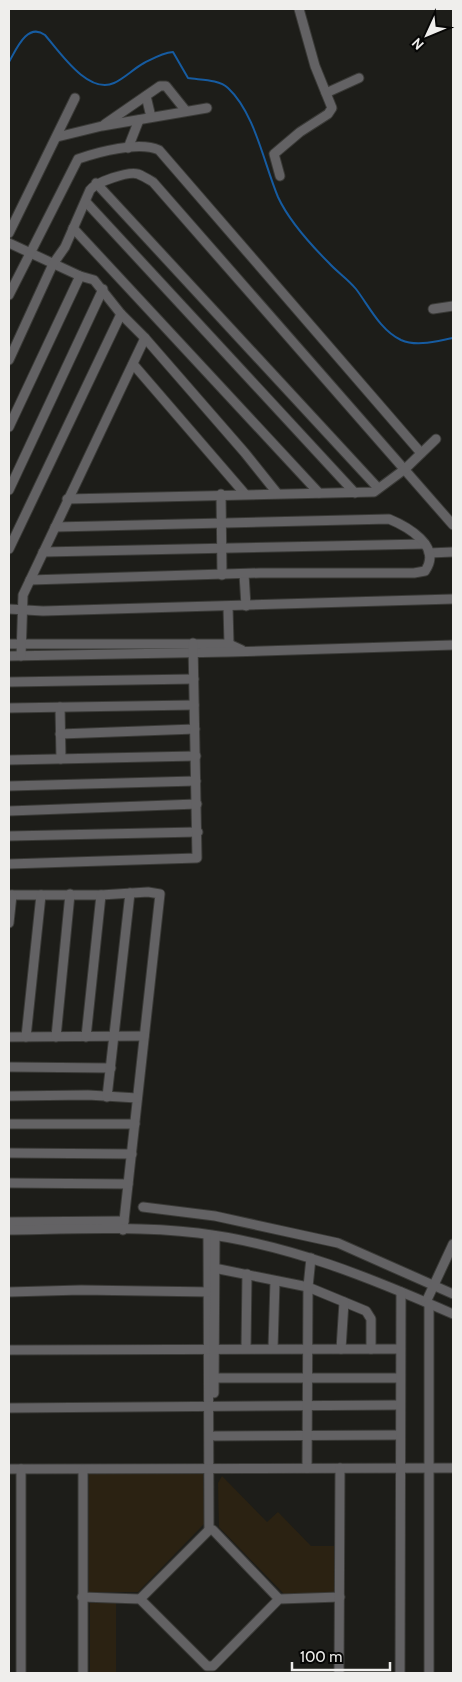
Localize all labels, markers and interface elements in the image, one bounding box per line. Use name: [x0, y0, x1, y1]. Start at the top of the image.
north arrow: [402, 10, 452, 60]
text: N: [408, 34, 428, 54]
scale bar: [292, 1640, 390, 1672]
text: 100 m: [300, 1648, 342, 1666]

